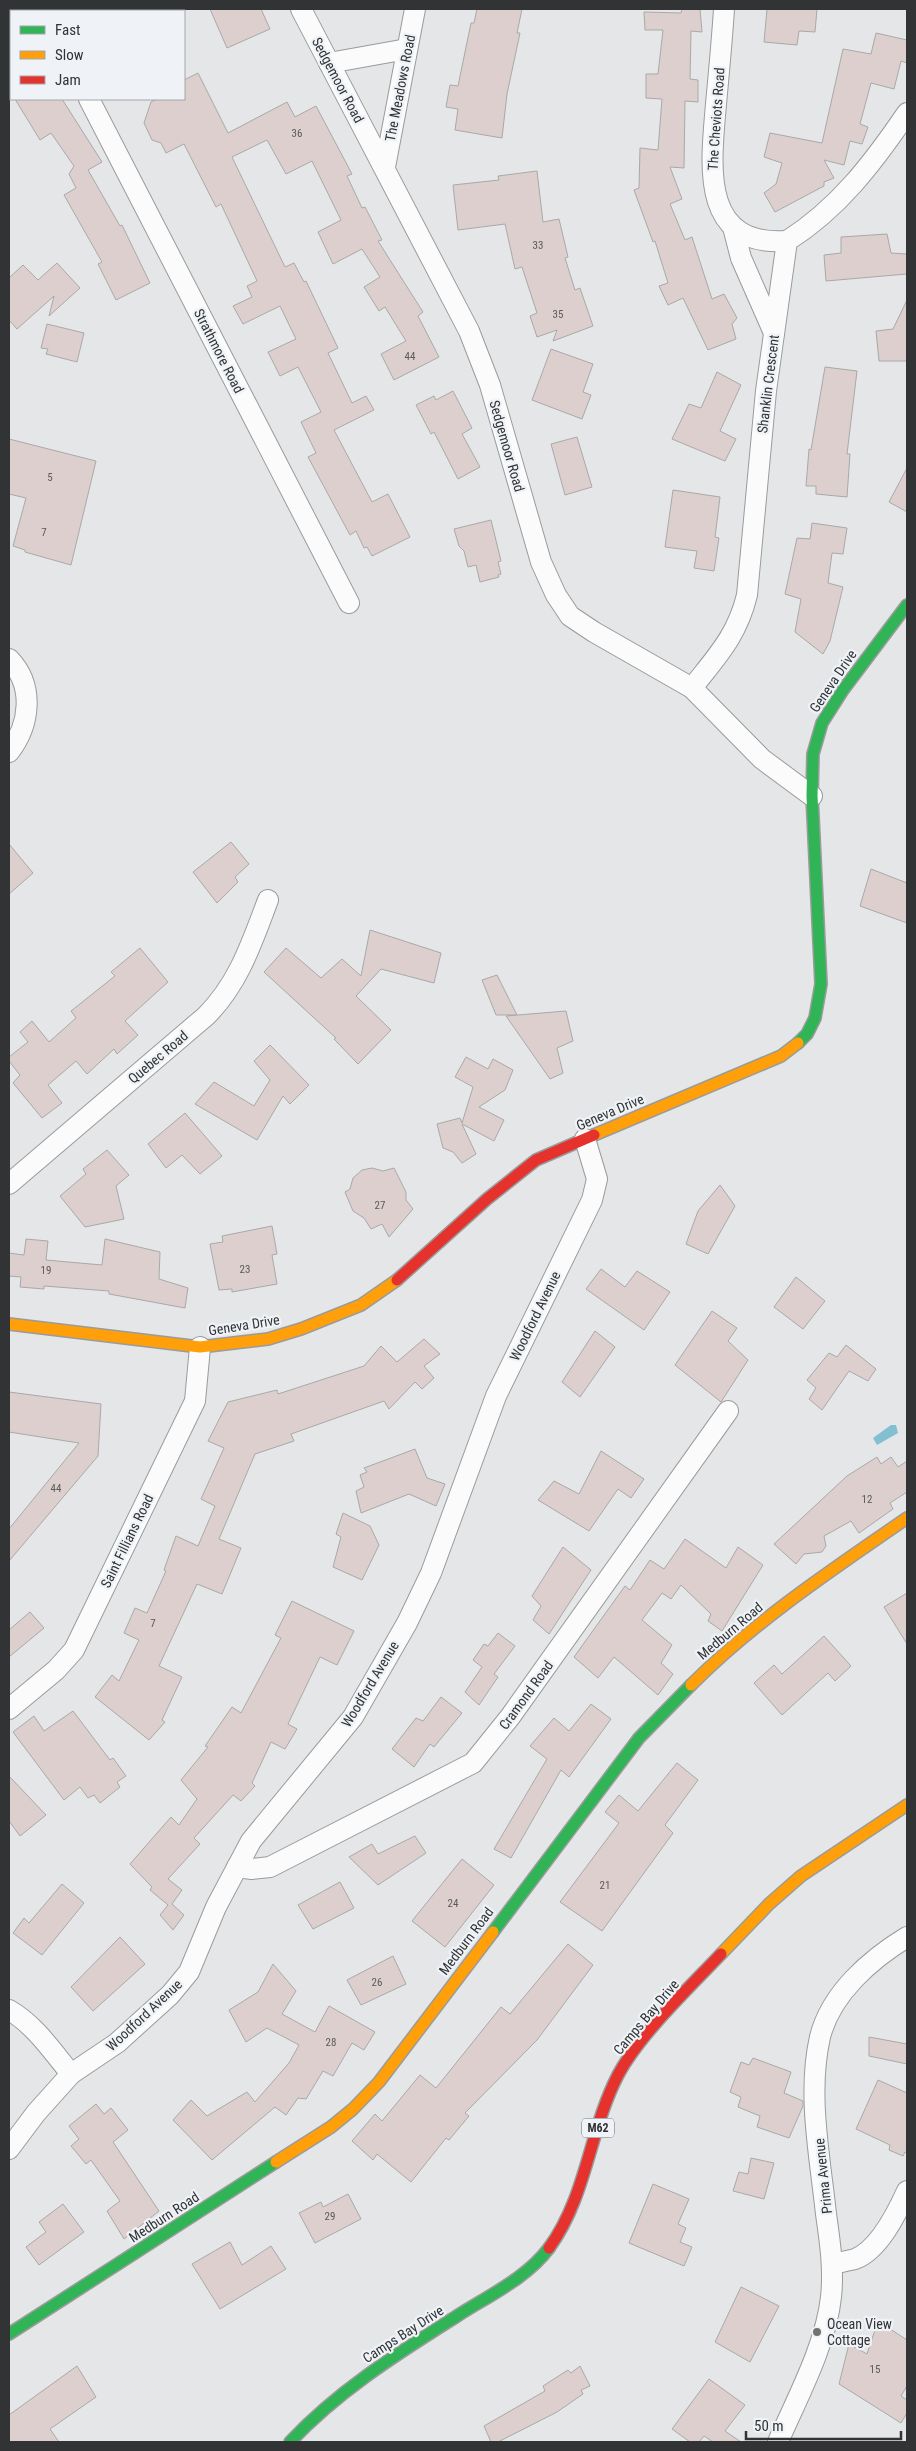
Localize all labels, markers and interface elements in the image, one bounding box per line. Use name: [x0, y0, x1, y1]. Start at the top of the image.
legend: [10, 10, 185, 100]
text: Fast: [55, 21, 80, 39]
street label: The Meadows Road: [382, 33, 418, 143]
street label: Sedgemoor Road: [309, 35, 367, 125]
text: Slow: [55, 46, 84, 64]
street label: The Cheviots Road: [704, 67, 728, 171]
text: Jam: [55, 71, 81, 89]
house number: 36: [292, 127, 302, 140]
house number: 33: [533, 239, 543, 252]
street label: Strathmore Road: [191, 306, 247, 396]
house number: 35: [553, 308, 563, 321]
street label: Shanklin Crescent: [754, 334, 782, 434]
house number: 44: [405, 350, 416, 363]
street label: Sedgemoor Road: [486, 398, 528, 494]
house number: 5: [47, 471, 53, 484]
house number: 7: [41, 526, 47, 539]
street label: Geneva Drive: [806, 646, 860, 715]
street label: Quebec Road: [125, 1027, 191, 1087]
street label: Geneva Drive: [574, 1090, 647, 1133]
house number: 27: [375, 1199, 385, 1212]
house number: 23: [240, 1263, 250, 1276]
house number: 19: [41, 1264, 51, 1277]
street label: Woodford Avenue: [506, 1268, 564, 1363]
street label: Geneva Drive: [207, 1311, 281, 1339]
house number: 44: [51, 1482, 62, 1495]
street label: Saint Fillians Road: [97, 1492, 157, 1590]
house number: 12: [862, 1493, 872, 1506]
street label: Medburn Road: [694, 1599, 766, 1663]
house number: 7: [150, 1617, 156, 1630]
street label: Woodford Avenue: [338, 1638, 402, 1730]
street label: Cramond Road: [496, 1657, 556, 1733]
house number: 21: [600, 1879, 610, 1892]
house number: 24: [448, 1897, 459, 1910]
street label: Medburn Road: [436, 1904, 496, 1978]
street label: Woodford Avenue: [103, 1976, 185, 2054]
house number: 26: [372, 1976, 382, 1989]
street label: Camps Bay Drive: [610, 1976, 682, 2058]
house number: 28: [326, 2036, 336, 2049]
road number: M62: [582, 2118, 614, 2138]
street label: Prima Avenue: [811, 2137, 835, 2215]
street label: Medburn Road: [126, 2188, 202, 2246]
house number: 29: [325, 2210, 335, 2223]
street label: Camps Bay Drive: [360, 2302, 447, 2366]
place label: Ocean View Cottage: [827, 2316, 892, 2348]
marker: Ocean View Cottage: [811, 2326, 823, 2338]
house number: 15: [870, 2363, 880, 2376]
scale bar: [746, 2408, 901, 2440]
text: 50 m: [754, 2417, 784, 2435]

